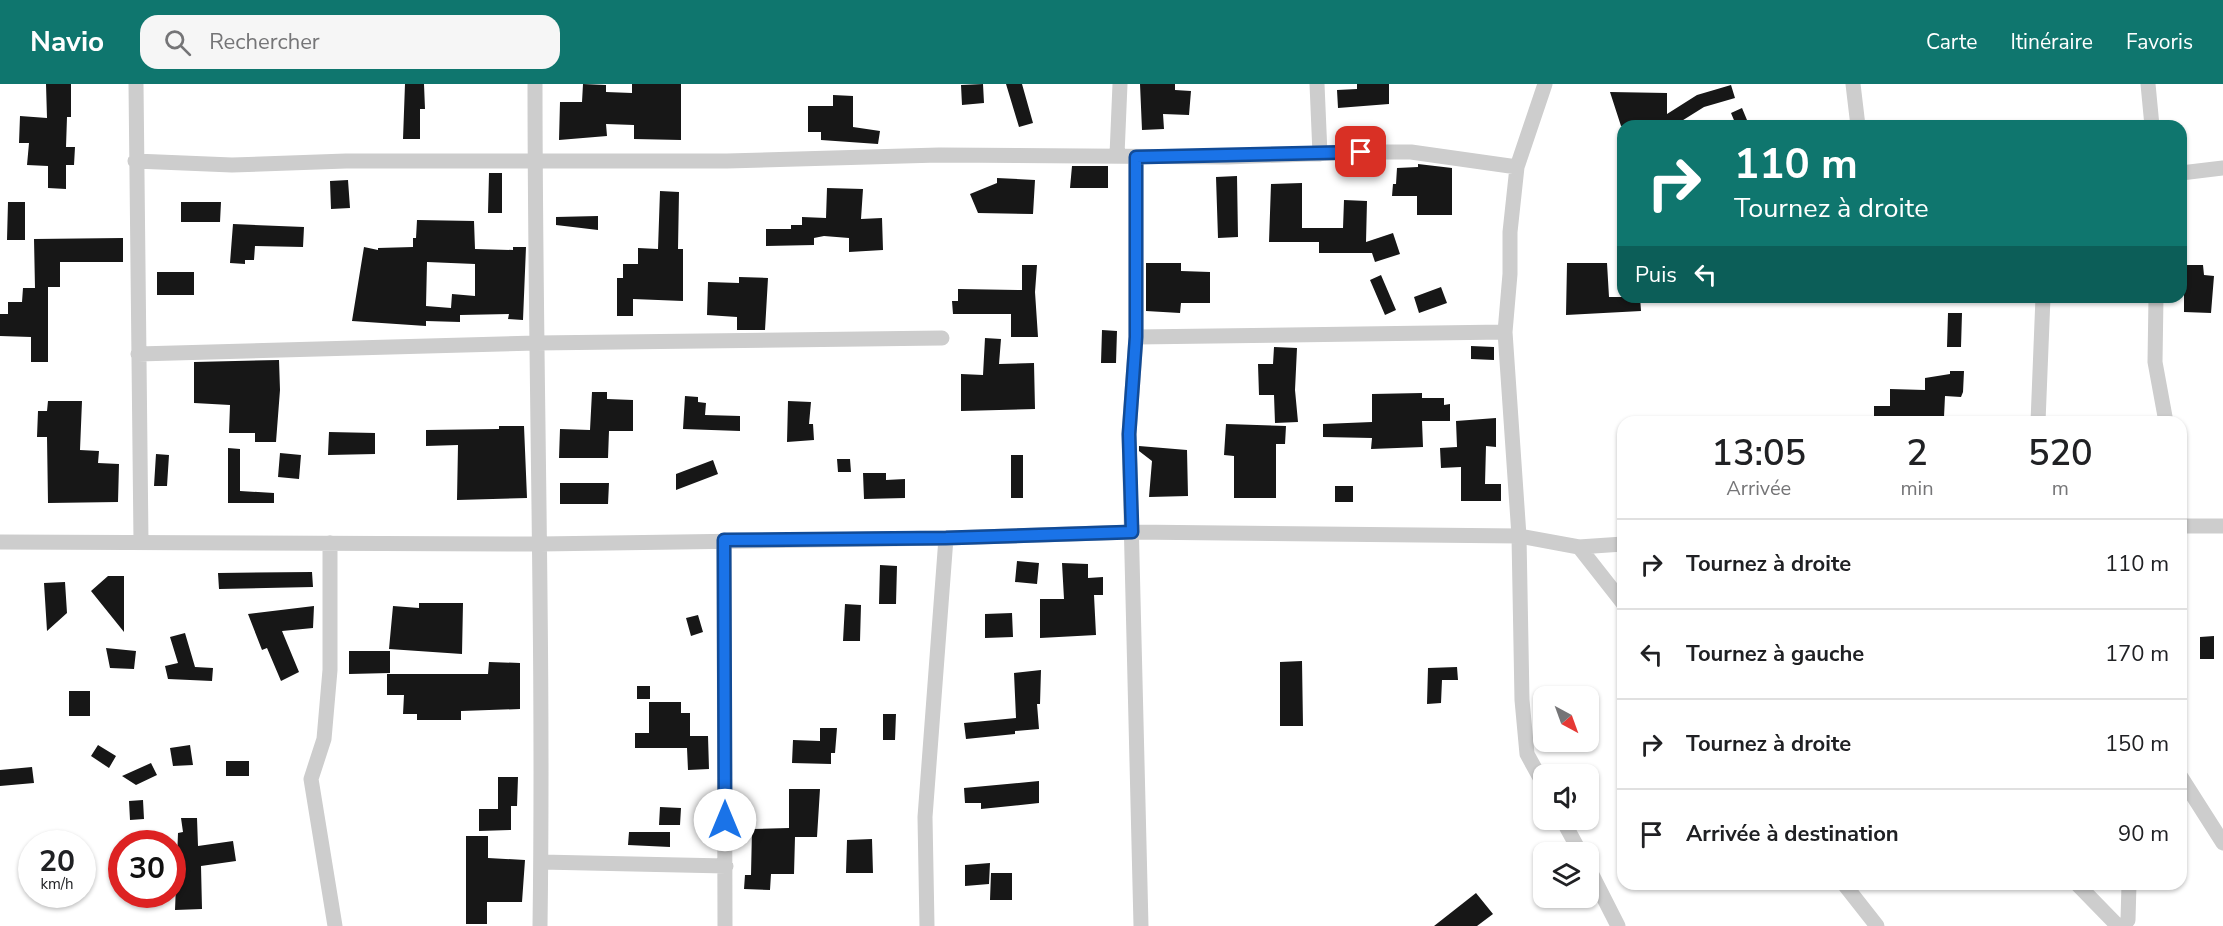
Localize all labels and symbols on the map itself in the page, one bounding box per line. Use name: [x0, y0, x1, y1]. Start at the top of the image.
pin: [1335, 126, 1386, 177]
north arrow: [1533, 686, 1599, 752]
position arrow: [693, 788, 757, 852]
speed limit sign: 30: [108, 830, 186, 908]

